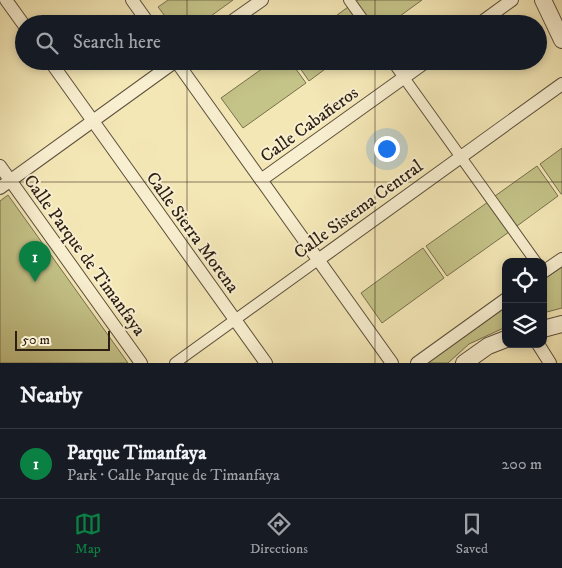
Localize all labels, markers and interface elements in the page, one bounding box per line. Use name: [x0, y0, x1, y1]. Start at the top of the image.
search box: [15, 15, 547, 70]
icon: search: [33, 29, 61, 57]
text: Search here: [73, 31, 161, 54]
street label: Calle Cabañeros: [256, 82, 363, 168]
your location: [374, 136, 400, 162]
street label: Calle Sistema Central: [290, 155, 428, 264]
street label: Calle Sierra Morena: [141, 168, 244, 298]
street label: Calle Parque de Timanfaya: [18, 171, 150, 341]
pin: 1: [19, 241, 51, 282]
map controls: [502, 258, 547, 348]
button: locate: [502, 258, 547, 303]
button: layers: [502, 303, 547, 348]
scale bar: [15, 328, 110, 351]
text: 50 m: [22, 331, 50, 349]
text: Nearby: [20, 383, 82, 409]
text: Parque Timanfaya: [67, 442, 206, 465]
text: 1: [33, 454, 39, 474]
text: 200 m: [501, 454, 542, 474]
text: Park · Calle Parque de Timanfaya: [67, 465, 280, 485]
tab: Map: [74, 510, 102, 558]
tab: Directions: [250, 510, 308, 558]
tab: Saved: [456, 510, 488, 558]

